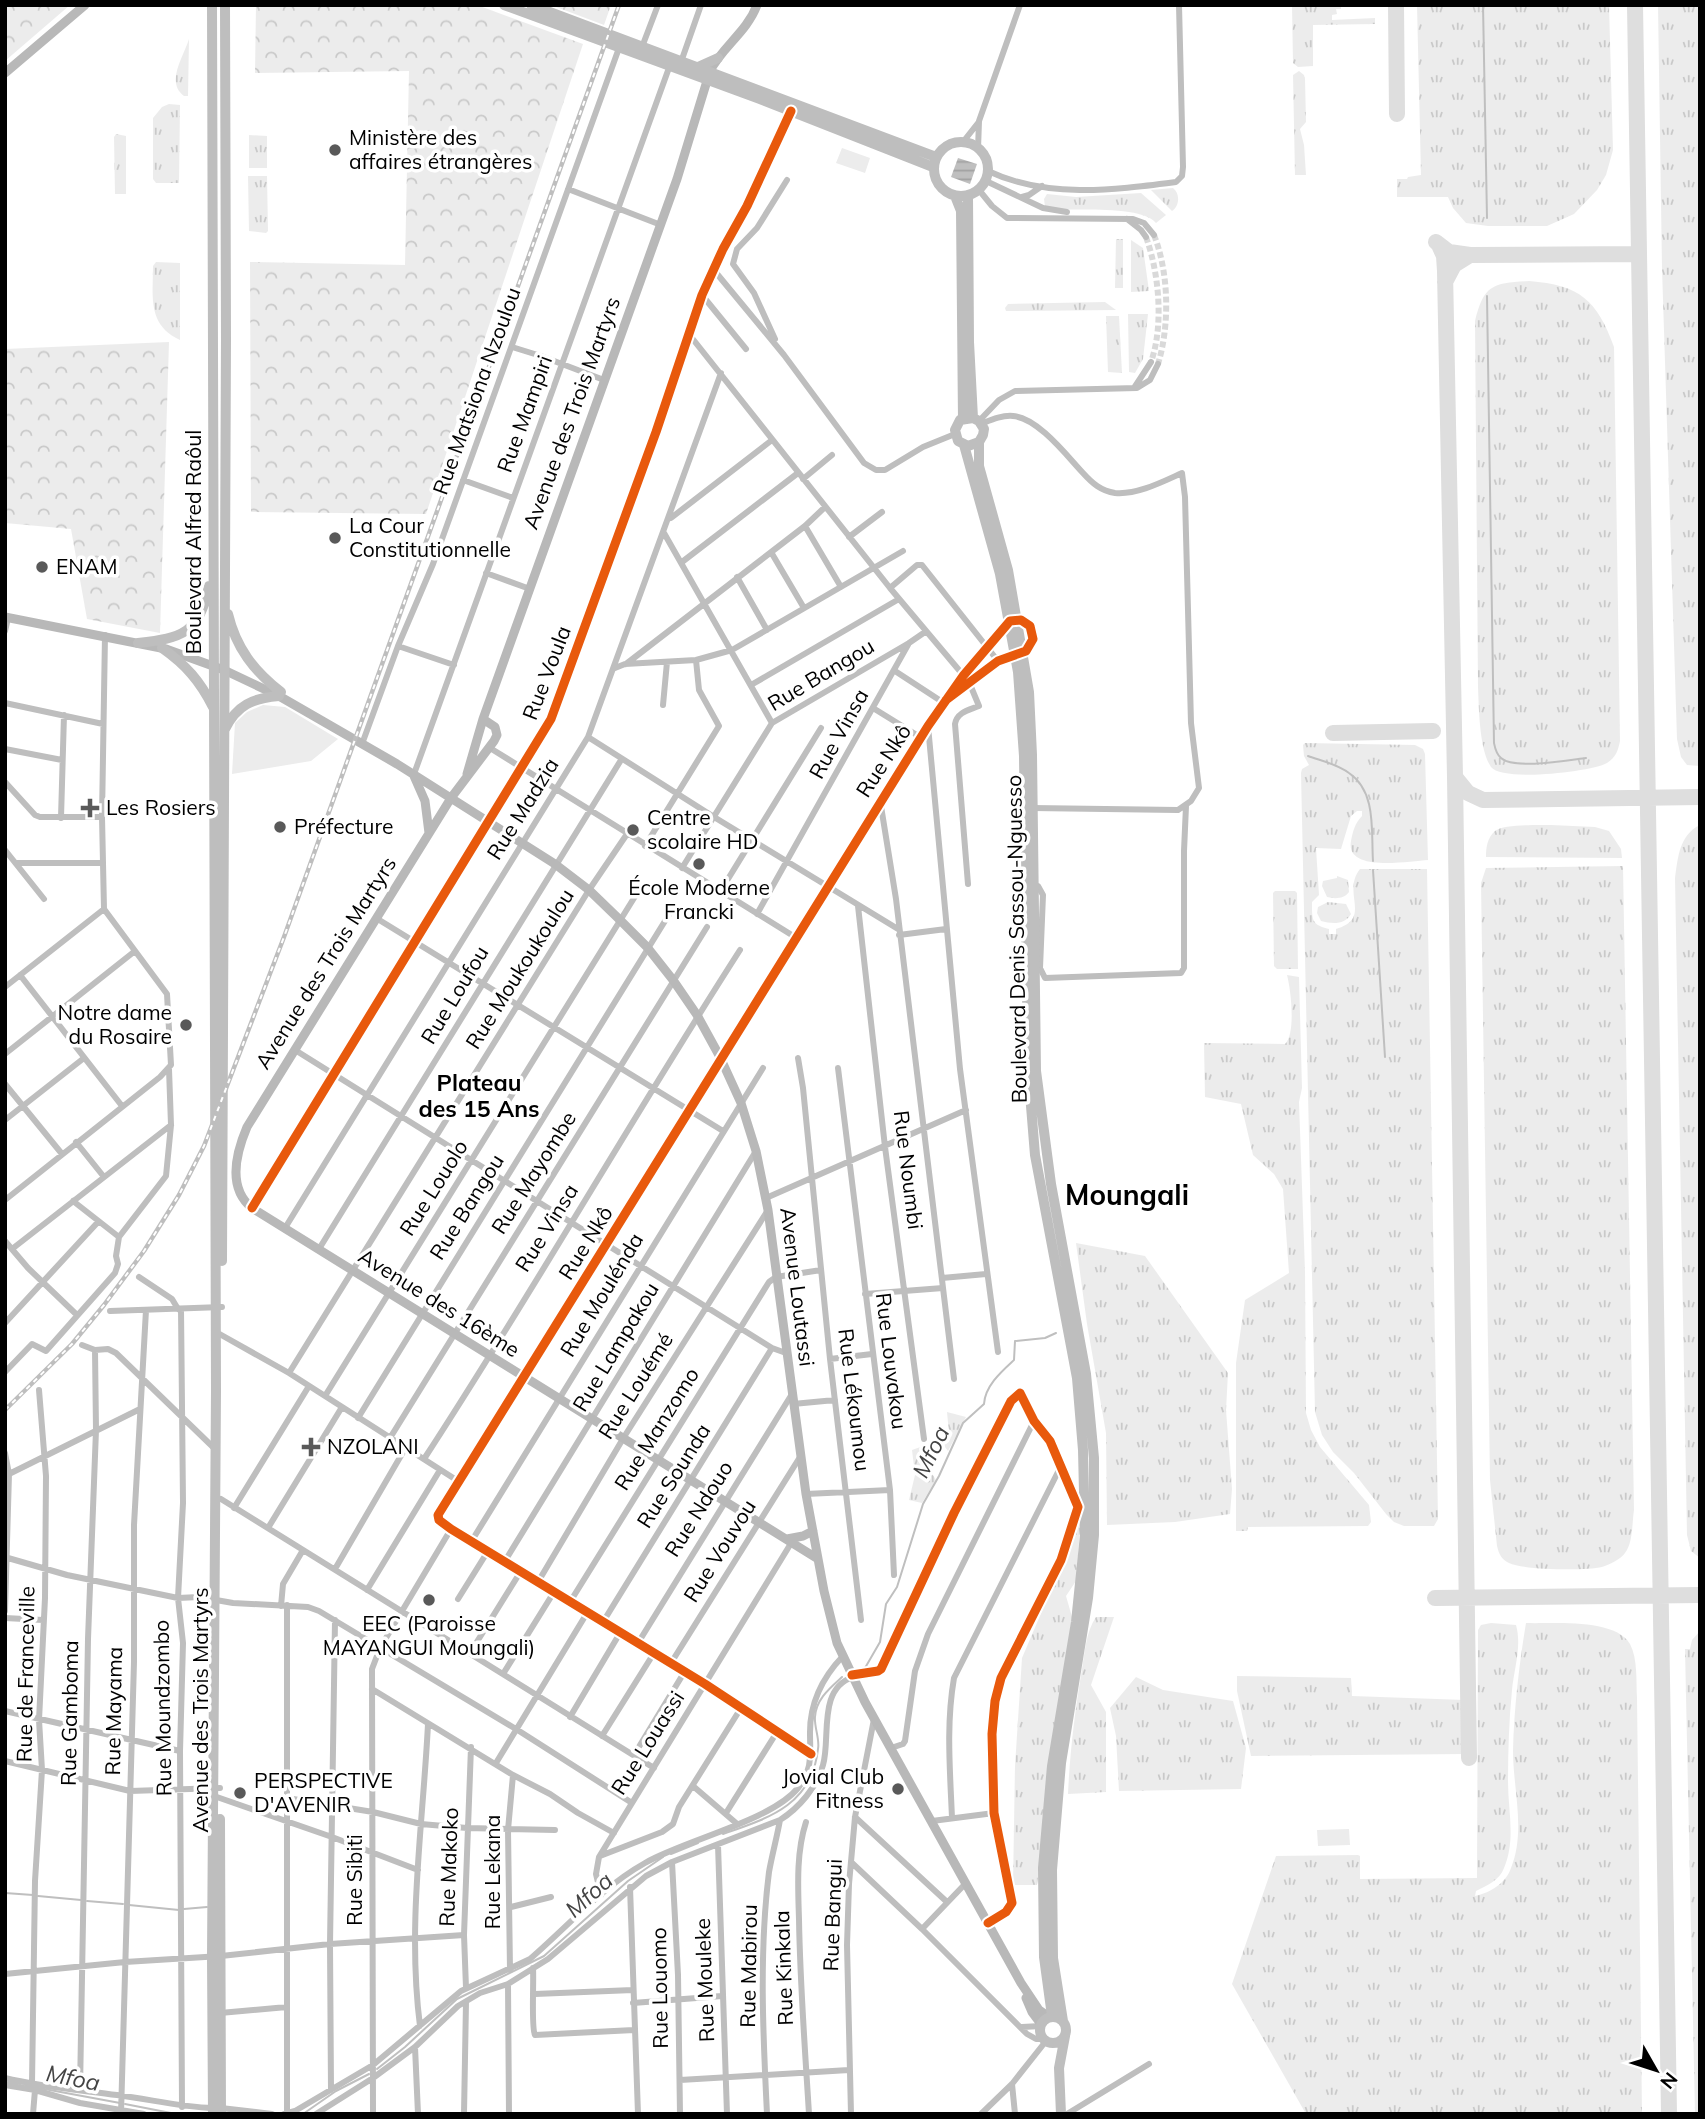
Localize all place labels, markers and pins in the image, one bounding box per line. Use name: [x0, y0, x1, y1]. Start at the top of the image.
place label: Ministère des affaires étrangères: [349, 124, 532, 174]
marker: Ministère des affaires étrangères: [327, 142, 343, 158]
place label: La Cour Constitutionnelle: [349, 512, 511, 562]
marker: La Cour Constitutionnelle: [327, 530, 343, 546]
place label: ENAM: [56, 553, 118, 579]
marker: ENAM: [34, 559, 50, 575]
place label: Les Rosiers: [106, 794, 216, 820]
marker: Les Rosiers: [80, 798, 100, 818]
place label: Centre scolaire HD: [647, 804, 758, 854]
place label: Préfecture: [294, 813, 393, 839]
marker: Préfecture: [272, 819, 288, 835]
marker: Centre scolaire HD: [625, 822, 641, 838]
marker: École Moderne Francki: [691, 856, 707, 872]
place label: École Moderne Francki: [628, 874, 770, 924]
place label: Notre dame du Rosaire: [58, 999, 172, 1049]
marker: Notre dame du Rosaire: [178, 1017, 194, 1033]
place label: NZOLANI: [327, 1433, 419, 1459]
marker: NZOLANI: [301, 1437, 321, 1457]
marker: EEC (Paroisse MAYANGUI Moungali): [421, 1592, 437, 1608]
place label: EEC (Paroisse MAYANGUI Moungali): [323, 1610, 535, 1660]
place label: Jovial Club Fitness: [782, 1763, 884, 1813]
place label: PERSPECTIVE D'AVENIR: [254, 1767, 393, 1817]
marker: Jovial Club Fitness: [890, 1781, 906, 1797]
marker: PERSPECTIVE D'AVENIR: [232, 1785, 248, 1801]

